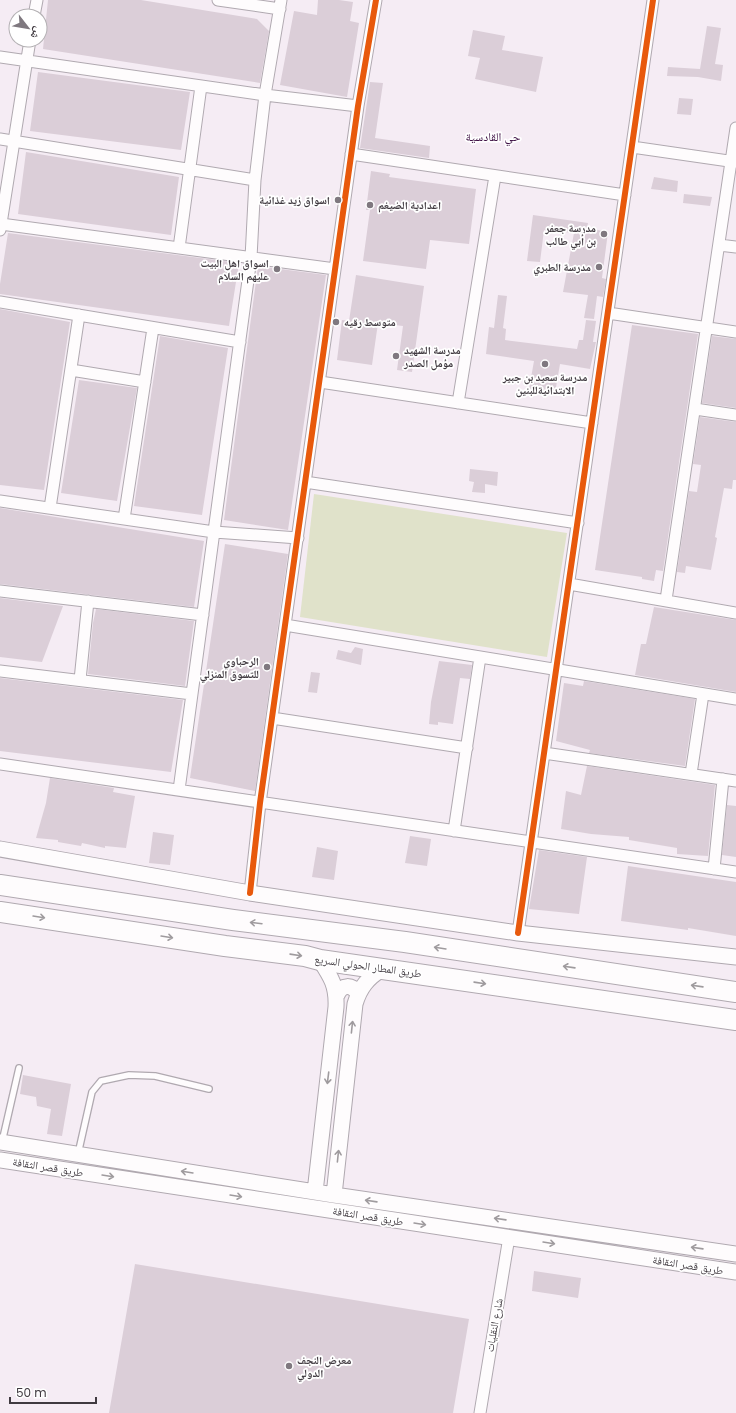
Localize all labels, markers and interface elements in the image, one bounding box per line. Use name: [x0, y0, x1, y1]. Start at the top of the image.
north arrow: [8, 8, 48, 48]
text: ش: [27, 24, 46, 43]
district label: حي القادسية: [466, 128, 521, 147]
place label: اسواق زيد غذائية: [259, 192, 330, 208]
marker: اسواق زيد غذائية: [333, 195, 343, 205]
place label: اعدادية الضيغم: [378, 197, 441, 213]
marker: اعدادية الضيغم: [365, 200, 375, 210]
place label: مدرسة جعفر بن أبي طالب: [544, 220, 596, 250]
marker: مدرسة جعفر بن أبي طالب: [599, 229, 609, 239]
place label: اسواق اهل البيت عليهم السلام: [201, 255, 269, 284]
place label: مدرسة الطبري: [533, 259, 591, 276]
marker: مدرسة الطبري: [594, 262, 604, 272]
marker: اسواق اهل البيت عليهم السلام: [272, 264, 282, 274]
place label: متوسط رقيه: [344, 314, 396, 330]
marker: متوسط رقيه: [331, 317, 341, 327]
place label: مدرسة الشهيد مؤمل الصدر: [403, 342, 461, 371]
marker: مدرسة الشهيد مؤمل الصدر: [391, 351, 401, 361]
marker: مدرسة سعيد بن جبير الابتدائيةللبنين: [540, 359, 550, 369]
place label: مدرسة سعيد بن جبير الابتدائيةللبنين: [502, 369, 587, 398]
place label: الرحباوي للتسوق المنزلي: [200, 653, 259, 683]
marker: الرحباوي للتسوق المنزلي: [262, 662, 272, 672]
one-way arrow: [32, 914, 45, 922]
one-way arrow: [250, 919, 263, 927]
one-way arrow: [160, 933, 173, 941]
one-way arrow: [434, 944, 447, 952]
one-way arrow: [289, 951, 302, 959]
street label: طريق المطار الحولي السريع: [313, 951, 422, 982]
one-way arrow: [563, 963, 576, 971]
one-way arrow: [473, 979, 486, 987]
one-way arrow: [691, 982, 704, 990]
one-way arrow: [348, 1021, 356, 1034]
one-way arrow: [324, 1071, 332, 1084]
one-way arrow: [335, 1150, 342, 1163]
street label: طريق قصر الثقافة: [11, 1153, 85, 1181]
one-way arrow: [181, 1167, 194, 1175]
one-way arrow: [101, 1172, 114, 1180]
one-way arrow: [229, 1192, 242, 1200]
one-way arrow: [365, 1197, 378, 1205]
street label: طريق قصر الثقافة: [331, 1202, 405, 1230]
one-way arrow: [493, 1215, 506, 1223]
one-way arrow: [413, 1220, 426, 1228]
one-way arrow: [542, 1239, 555, 1247]
one-way arrow: [691, 1244, 704, 1252]
street label: طريق قصر الثقافة: [651, 1251, 725, 1279]
street label: شارع النقليات: [481, 1297, 507, 1353]
place label: معرض النجف الدولي: [297, 1352, 351, 1382]
marker: معرض النجف الدولي: [284, 1361, 294, 1371]
scale bar: [10, 1379, 96, 1405]
text: 50 m: [16, 1384, 47, 1401]

